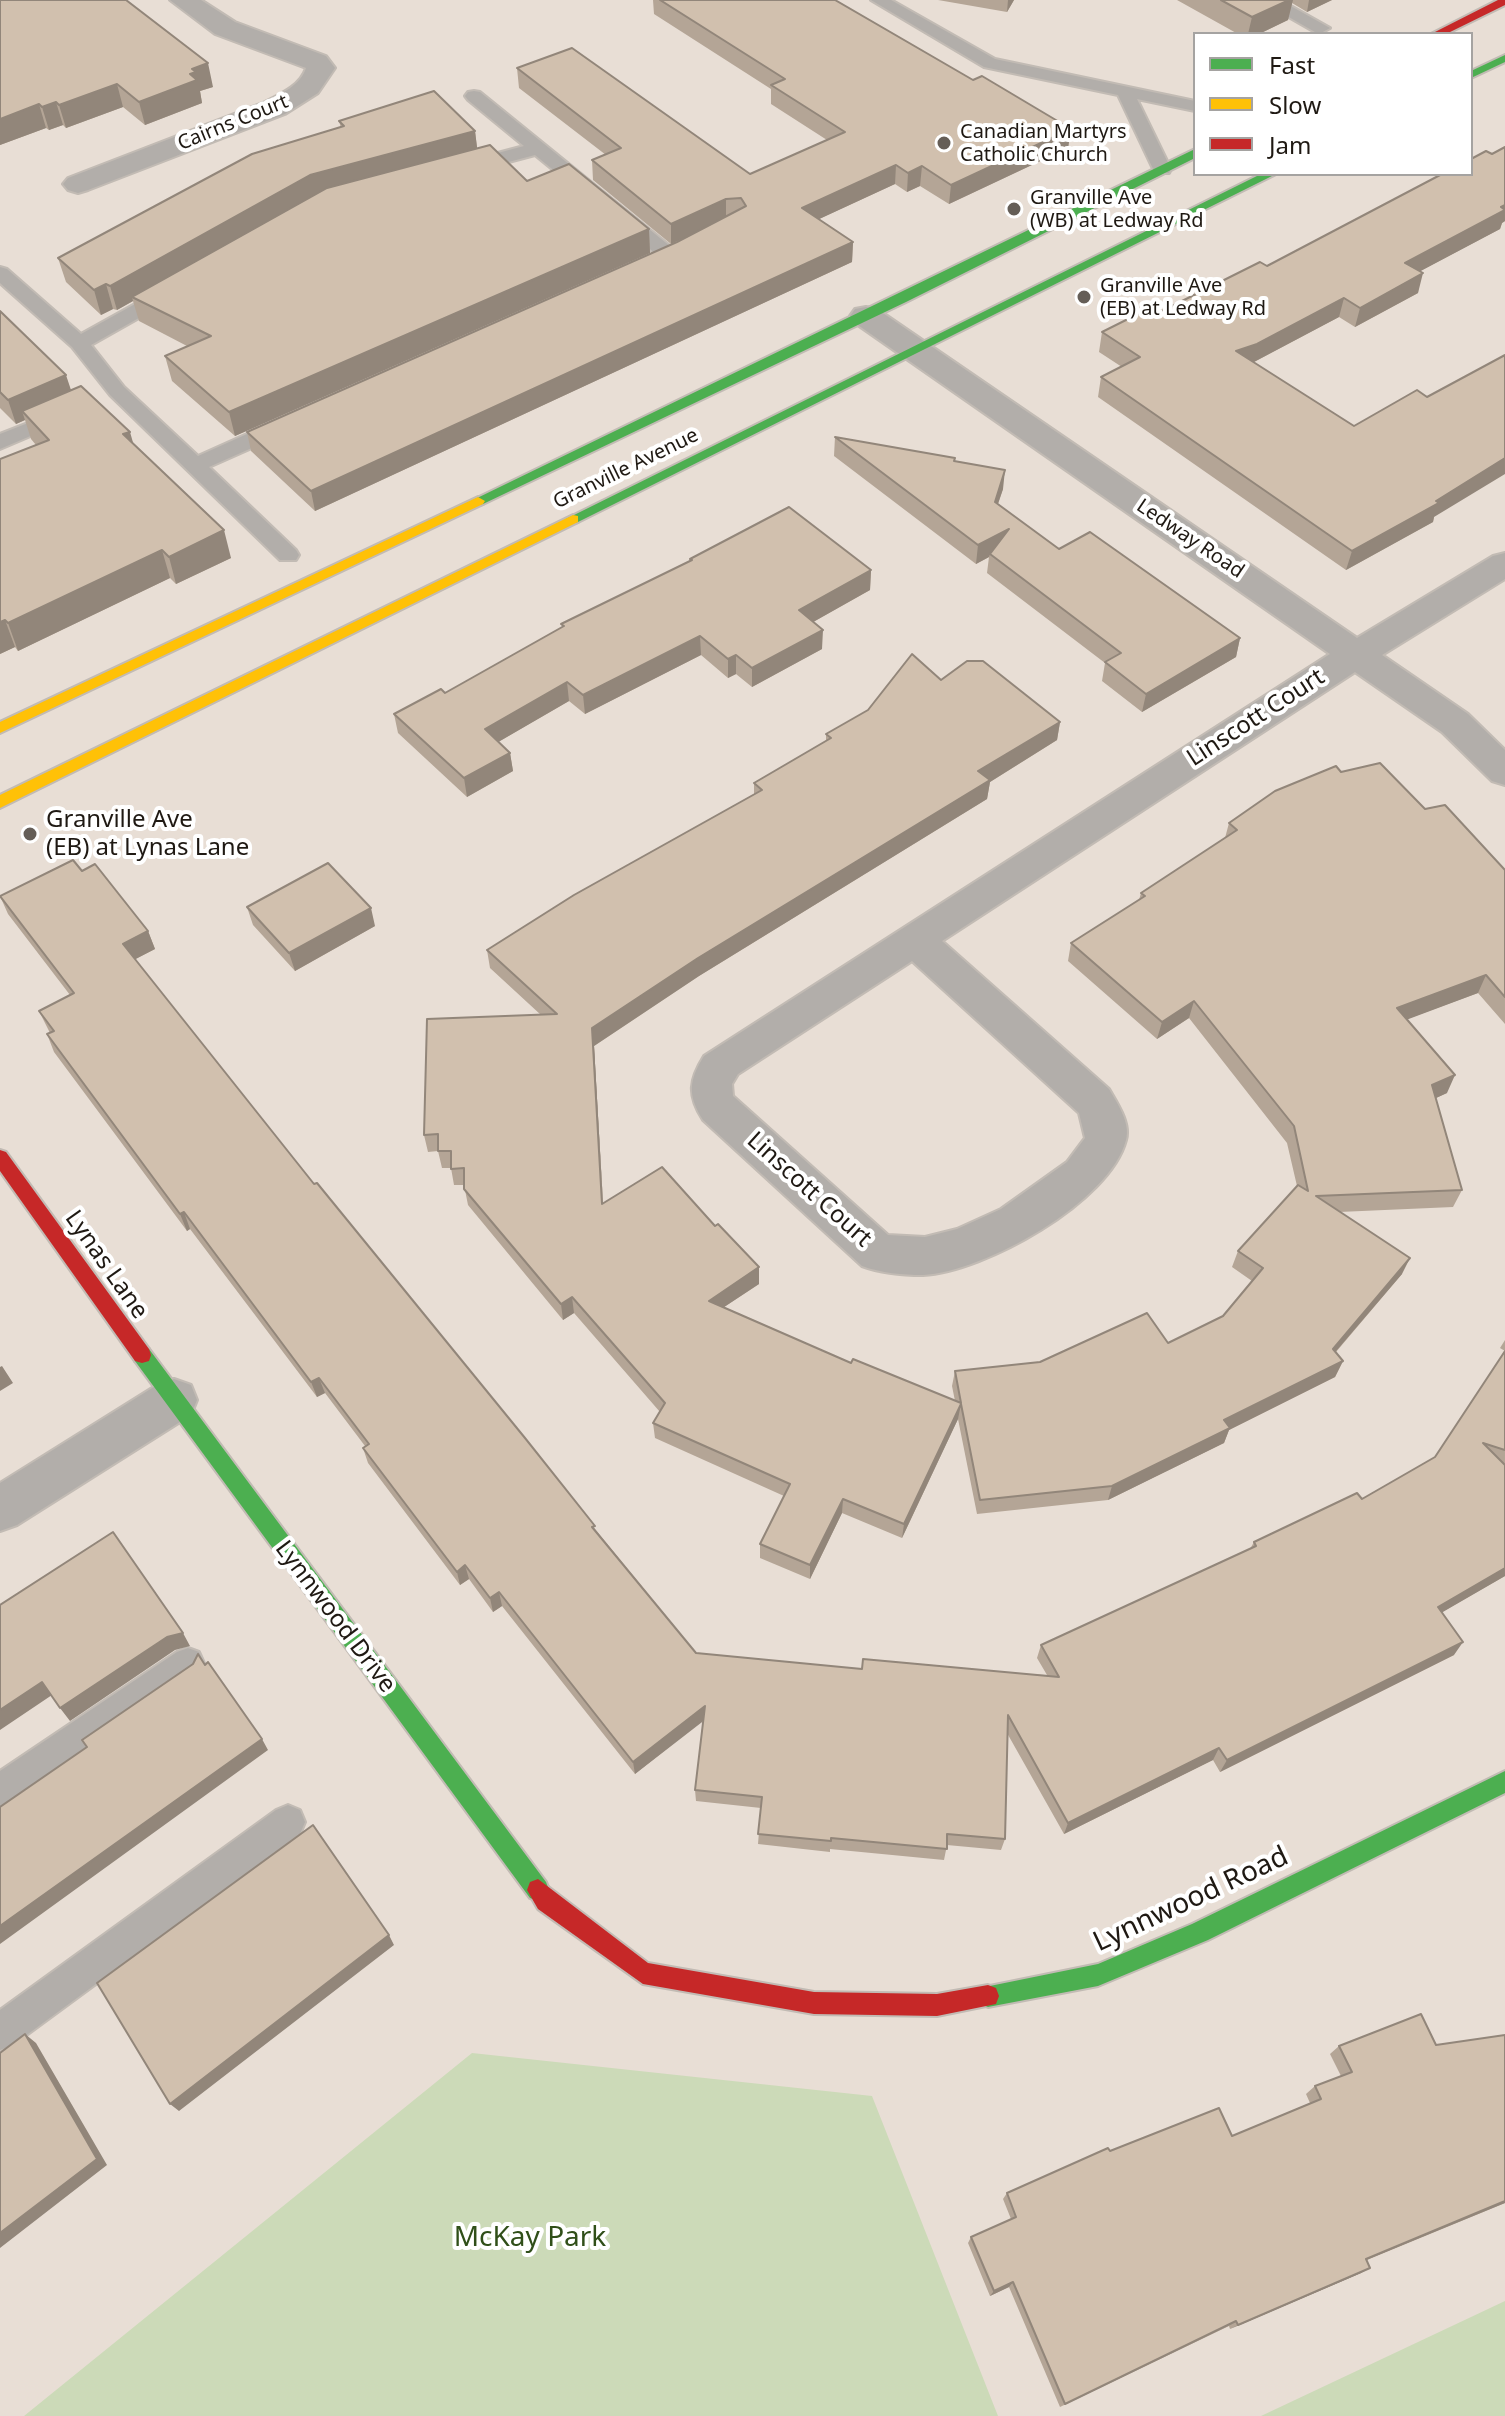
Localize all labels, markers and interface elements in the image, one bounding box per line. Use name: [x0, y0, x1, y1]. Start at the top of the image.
legend: [1193, 32, 1473, 176]
text: Fast: [1269, 48, 1315, 81]
text: Slow: [1269, 88, 1321, 121]
street label: Cairns Court: [174, 90, 292, 156]
place label: Canadian Martyrs Catholic Church: [960, 120, 1127, 167]
text: Jam: [1269, 128, 1311, 161]
marker: Canadian Martyrs Catholic Church: [935, 134, 953, 152]
place label: Granville Ave (WB) at Ledway Rd: [1030, 186, 1204, 233]
marker: Granville Ave (WB) at Ledway Rd: [1005, 200, 1023, 218]
place label: Granville Ave (EB) at Ledway Rd: [1100, 274, 1266, 321]
marker: Granville Ave (EB) at Ledway Rd: [1075, 288, 1093, 306]
street label: Granville Avenue: [550, 424, 702, 514]
street label: Ledway Road: [1132, 494, 1248, 584]
street label: Linscott Court: [1182, 663, 1330, 773]
place label: Granville Ave (EB) at Lynas Lane: [46, 806, 249, 862]
marker: Granville Ave (EB) at Lynas Lane: [21, 825, 39, 843]
street label: Linscott Court: [741, 1127, 877, 1253]
street label: Lynas Lane: [58, 1205, 154, 1325]
street label: Lynnwood Drive: [269, 1535, 401, 1699]
street label: Lynnwood Road: [1088, 1840, 1294, 1960]
park label: McKay Park: [454, 2221, 606, 2255]

